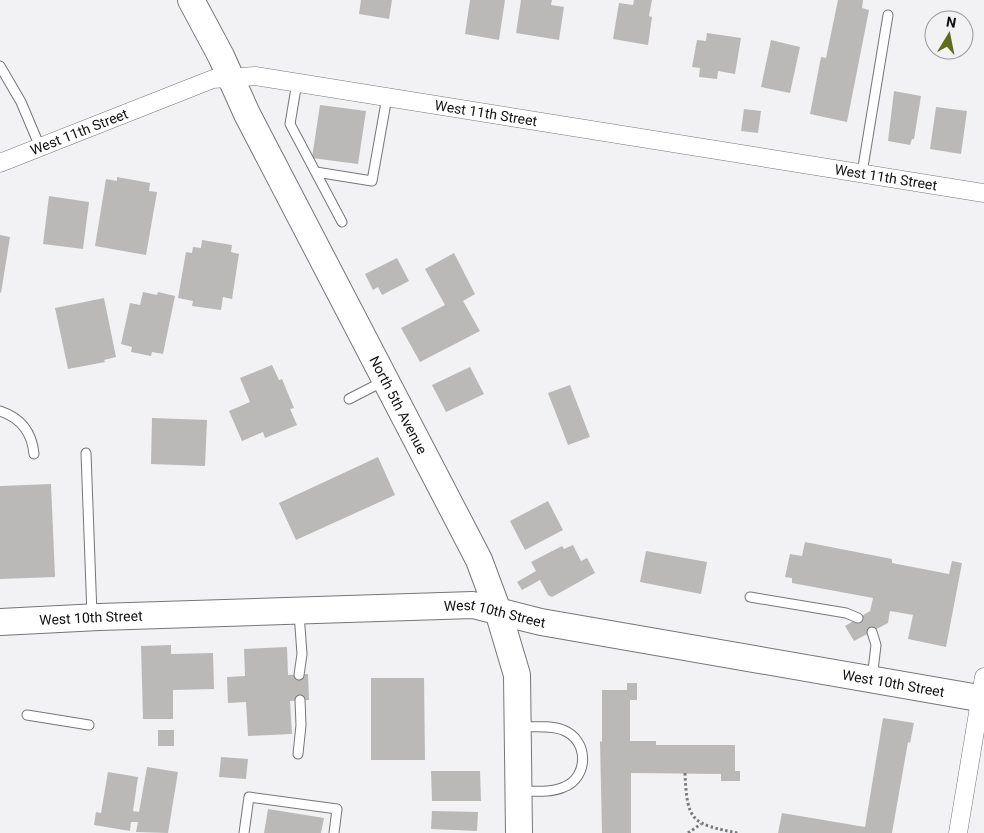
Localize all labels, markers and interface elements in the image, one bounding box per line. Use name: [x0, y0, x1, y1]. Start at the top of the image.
north arrow: [924, 10, 974, 60]
text: N: [945, 13, 958, 31]
street label: West 11th Street: [434, 97, 539, 129]
street label: West 11th Street: [28, 105, 131, 158]
street label: West 11th Street: [833, 161, 939, 193]
street label: North 5th Avenue: [366, 353, 430, 457]
street label: West 10th Street: [444, 597, 547, 631]
street label: West 10th Street: [39, 608, 143, 628]
street label: West 10th Street: [841, 666, 946, 700]

